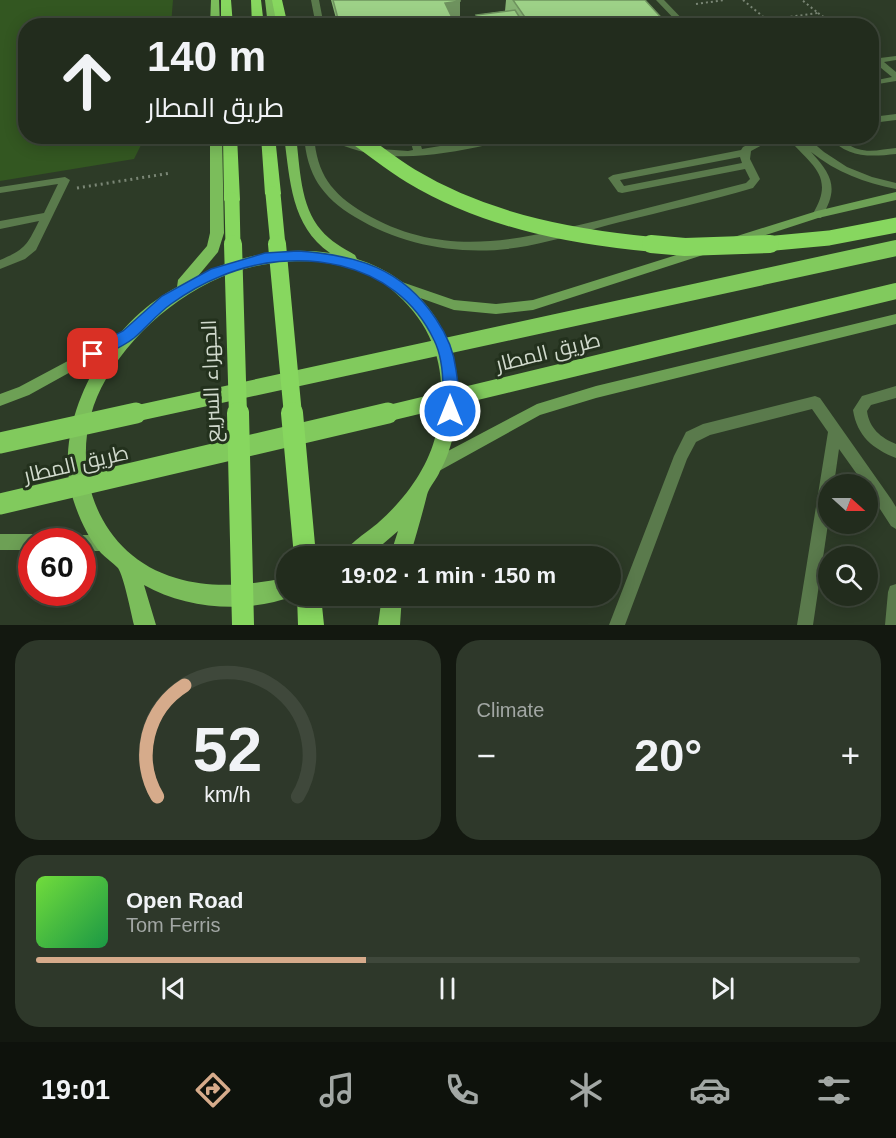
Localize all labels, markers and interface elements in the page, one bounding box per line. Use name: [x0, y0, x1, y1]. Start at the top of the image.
text: 140 m: [147, 33, 266, 80]
icon: ahead: [48, 42, 126, 120]
text: طريق المطار: [147, 93, 284, 123]
street label: الجهراء السريع: [197, 319, 227, 443]
street label: طريق المطار: [492, 327, 603, 378]
pin: [67, 328, 118, 379]
icon: arrive: [76, 337, 109, 370]
position arrow: [418, 379, 482, 443]
street label: طريق المطار: [20, 440, 131, 489]
north arrow: [818, 474, 878, 534]
map controls: [818, 474, 878, 606]
speed limit sign: 60: [18, 528, 96, 606]
button: search: [818, 546, 878, 606]
text: 19:02 · 1 min · 150 m: [341, 563, 556, 588]
text: Climate: [477, 699, 544, 721]
text: 52: [193, 715, 262, 784]
text: 20°: [634, 730, 702, 781]
text: −: [477, 737, 496, 774]
text: +: [841, 737, 860, 774]
text: km/h: [205, 783, 251, 807]
text: Open Road: [126, 888, 243, 913]
text: Tom Ferris: [126, 914, 220, 936]
icon: previous: [157, 972, 190, 1005]
icon: pause: [431, 972, 464, 1005]
icon: next: [706, 972, 739, 1005]
icon: directions: [192, 1069, 234, 1111]
icon: music: [316, 1069, 358, 1111]
icon: phone: [441, 1069, 483, 1111]
icon: climate: [565, 1069, 607, 1111]
icon: car: [689, 1069, 731, 1111]
icon: filters: [813, 1069, 855, 1111]
text: 19:01: [41, 1075, 110, 1105]

